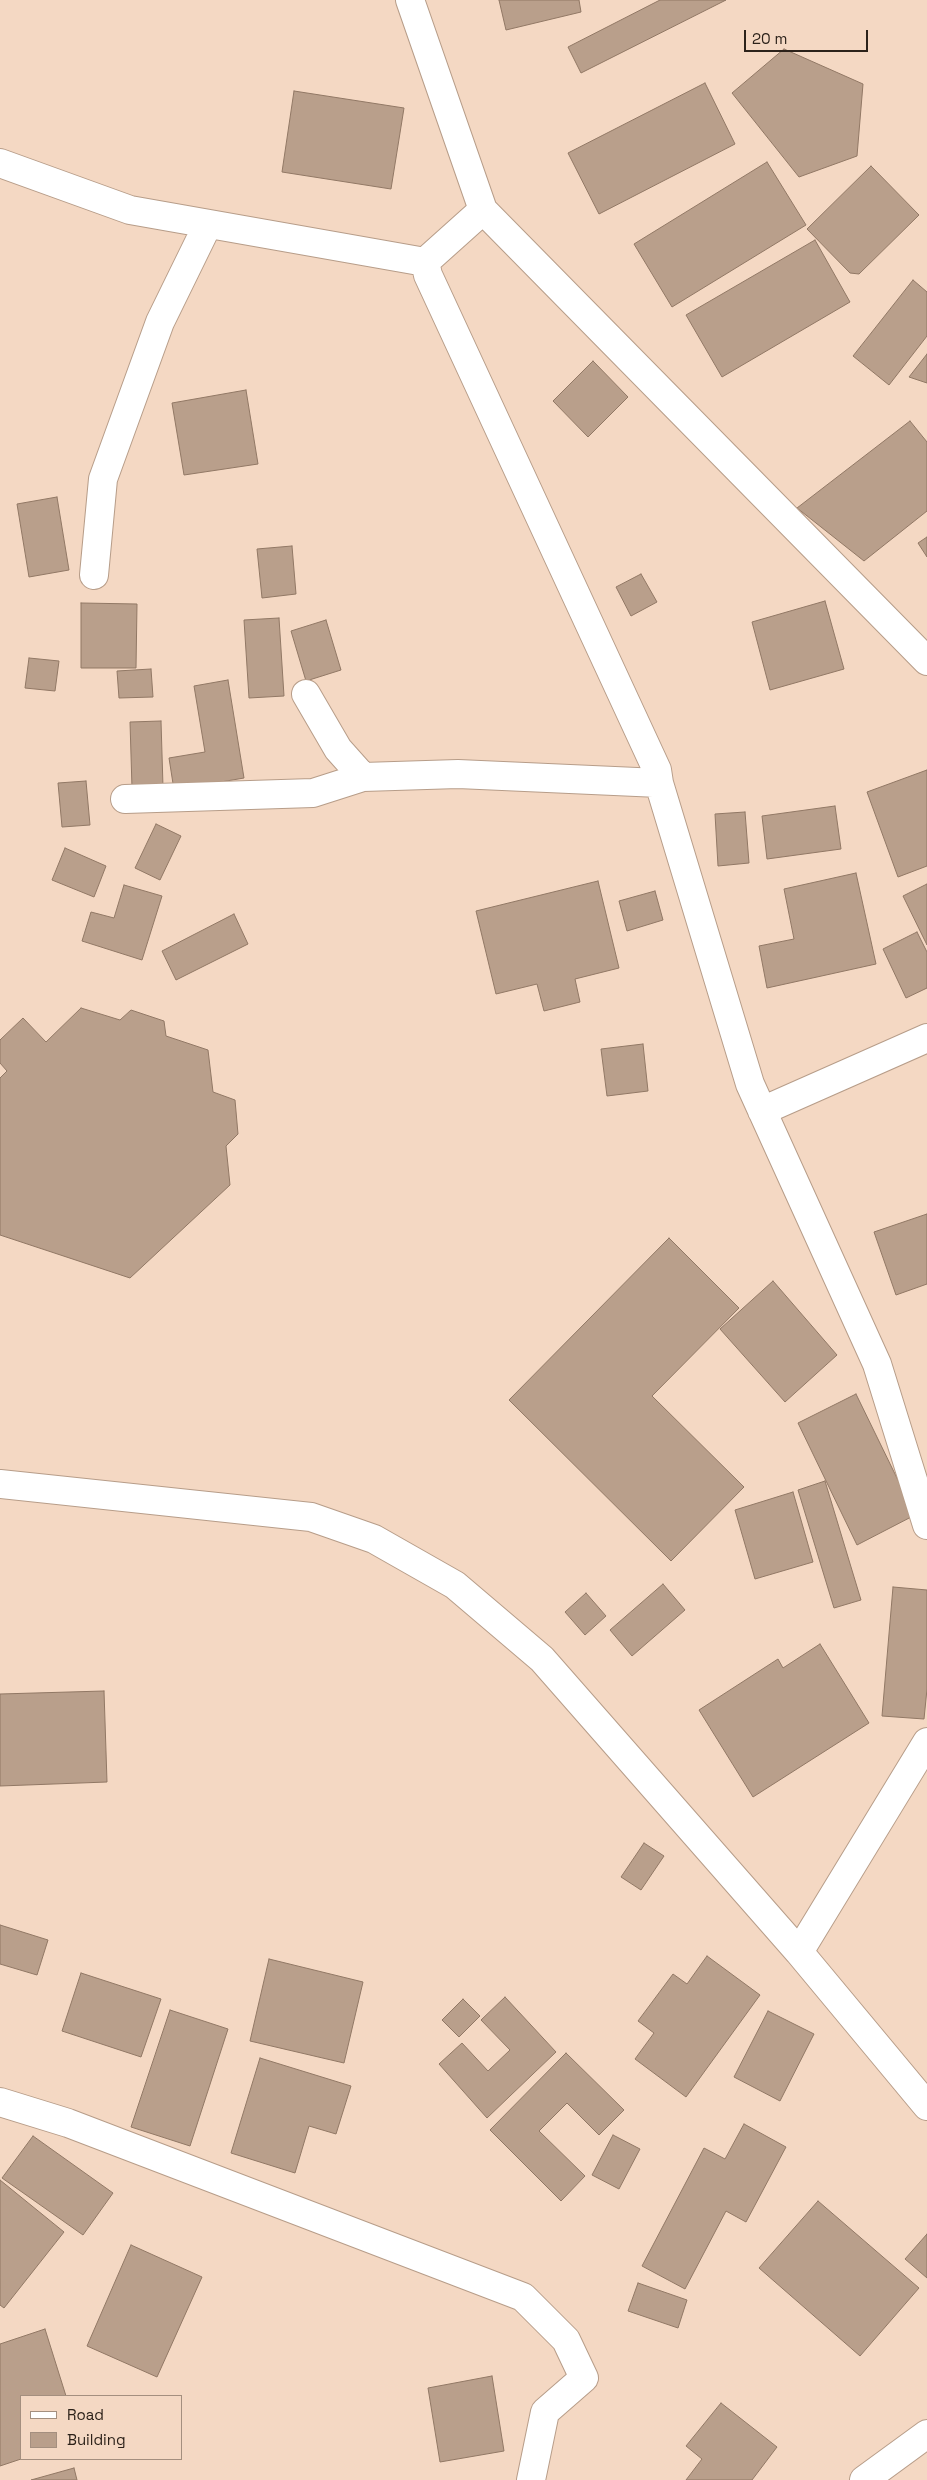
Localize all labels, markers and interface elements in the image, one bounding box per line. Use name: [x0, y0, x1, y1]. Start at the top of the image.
scale bar: [747, 20, 871, 52]
text: 20 m: [752, 29, 787, 48]
legend: [20, 2395, 182, 2460]
text: Road: [67, 2405, 104, 2424]
text: Building: [67, 2430, 126, 2449]

